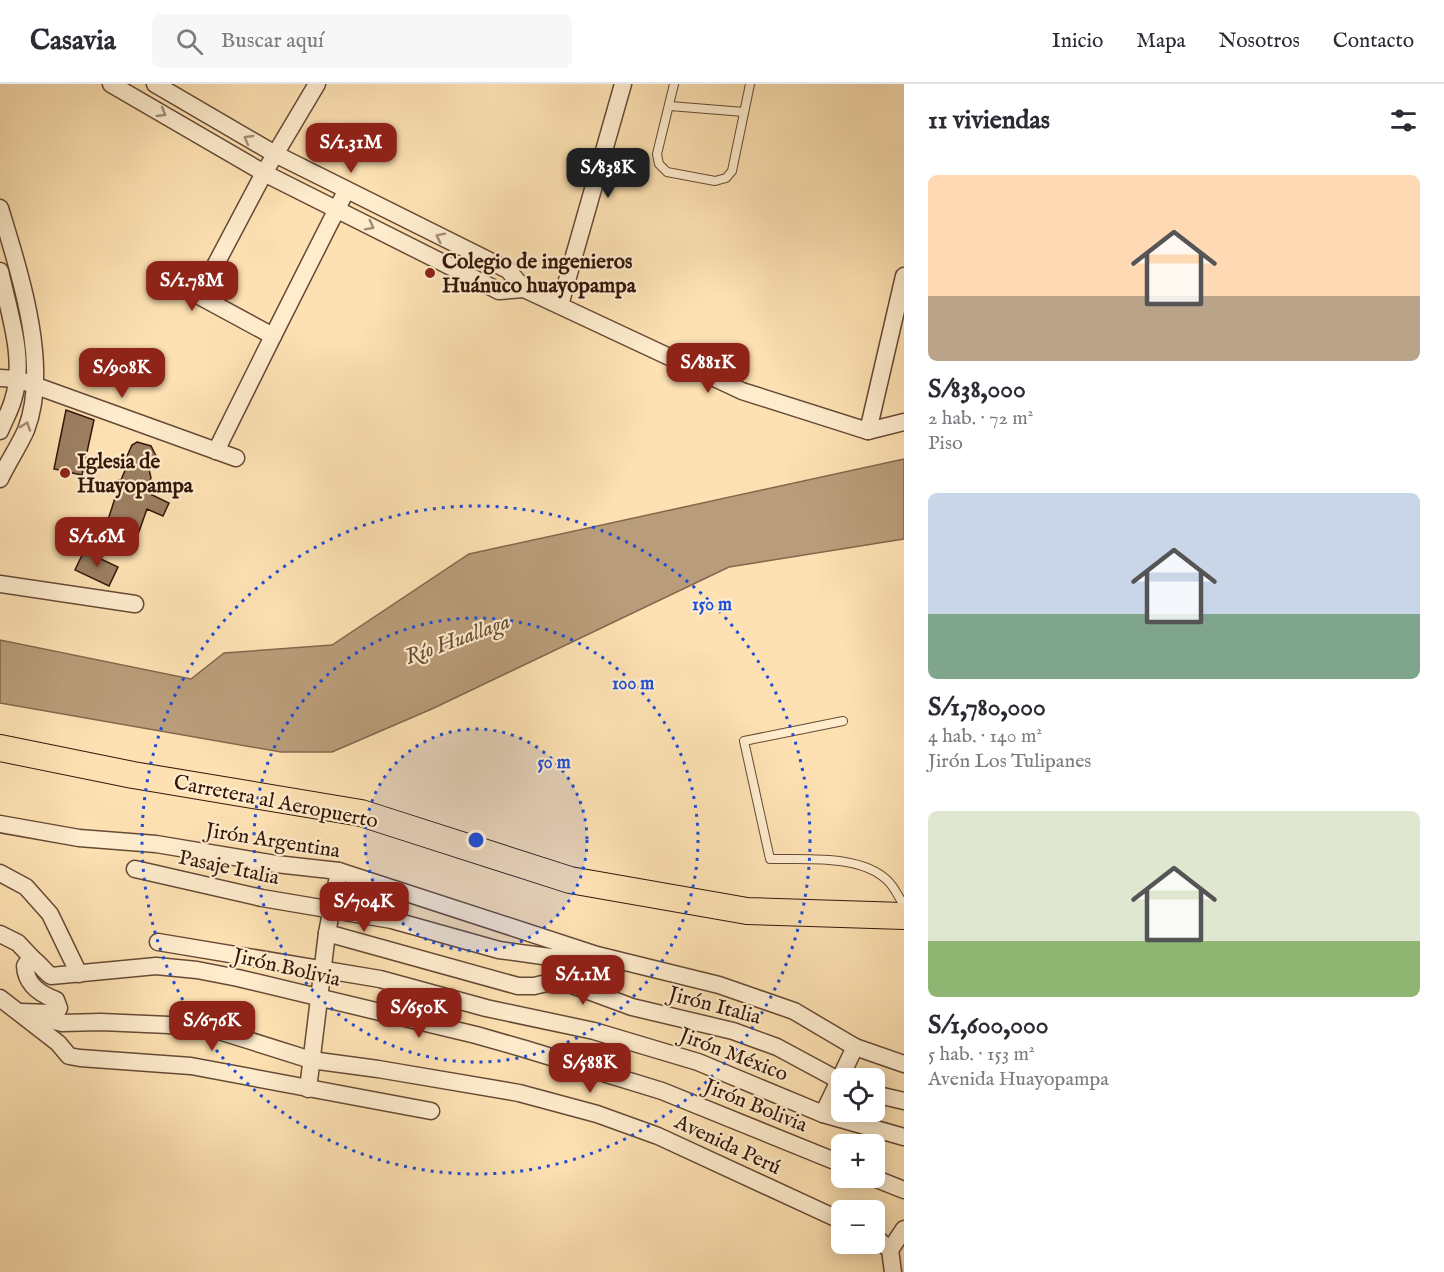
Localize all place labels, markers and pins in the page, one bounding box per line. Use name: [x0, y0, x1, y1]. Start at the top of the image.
pin: S/1.31M: [296, 123, 406, 174]
pin: S/838K: [559, 148, 657, 199]
place label: Colegio de ingenieros Huánuco huayopampa: [442, 249, 637, 300]
pin: S/1.78M: [137, 261, 247, 312]
marker: Colegio de ingenieros Huánuco huayopampa: [423, 266, 437, 280]
pin: S/881K: [659, 343, 757, 394]
pin: S/908K: [73, 348, 171, 399]
place label: Iglesia de Huayopampa: [77, 449, 194, 500]
marker: Iglesia de Huayopampa: [58, 466, 72, 480]
pin: S/1.6M: [48, 517, 146, 568]
centre of rings: [466, 830, 486, 850]
pin: S/704K: [315, 882, 413, 933]
pin: S/1.1M: [534, 955, 632, 1006]
pin: S/650K: [370, 988, 468, 1039]
pin: S/676K: [163, 1001, 261, 1052]
pin: S/588K: [541, 1043, 639, 1094]

